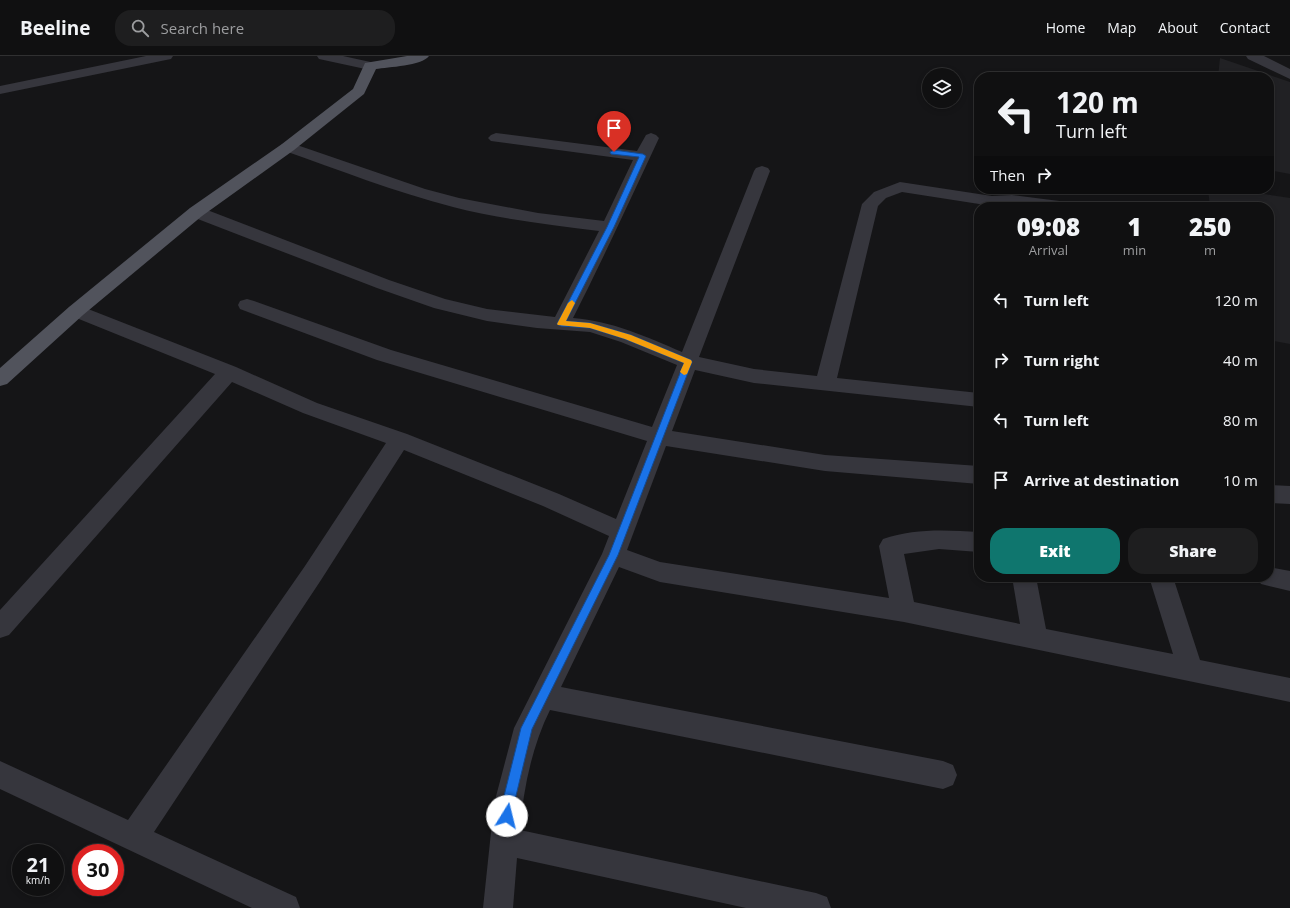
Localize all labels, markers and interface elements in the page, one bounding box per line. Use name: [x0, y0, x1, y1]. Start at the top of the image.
search box: [115, 10, 395, 46]
text: Beeline: [20, 15, 91, 41]
icon: search: [129, 17, 151, 39]
text: Search here: [161, 18, 244, 38]
text: Home: [1046, 18, 1085, 37]
text: Map: [1107, 18, 1136, 37]
text: About: [1158, 18, 1198, 37]
text: Contact: [1220, 18, 1270, 37]
map controls: [922, 68, 962, 108]
button: layers: [922, 68, 962, 108]
text: 120 m: [1056, 83, 1139, 121]
icon: left: [990, 88, 1042, 140]
pin: [597, 111, 631, 152]
icon: arrive: [603, 117, 625, 139]
text: Turn left: [1056, 119, 1127, 143]
icon: right: [1033, 164, 1055, 186]
text: Then: [990, 165, 1025, 185]
text: 09:08: [1017, 210, 1080, 243]
text: 1: [1127, 210, 1142, 243]
text: 250: [1189, 210, 1231, 243]
text: Arrival: [1029, 241, 1068, 259]
text: min: [1123, 241, 1146, 259]
text: m: [1204, 241, 1216, 259]
icon: left: [990, 289, 1012, 311]
text: Turn left: [1024, 290, 1089, 310]
text: 120 m: [1214, 290, 1258, 310]
icon: right: [990, 349, 1012, 371]
text: Turn right: [1024, 350, 1099, 370]
text: 40 m: [1223, 350, 1258, 370]
icon: left: [990, 409, 1012, 431]
text: Turn left: [1024, 410, 1089, 430]
text: 80 m: [1223, 410, 1258, 430]
icon: arrive: [990, 469, 1012, 491]
text: Arrive at destination: [1024, 470, 1179, 490]
text: 10 m: [1223, 470, 1258, 490]
button: Exit: [990, 528, 1120, 574]
button: Share: [1128, 528, 1258, 574]
position arrow: [486, 795, 528, 837]
speed limit sign: 30: [72, 844, 124, 896]
text: 21: [27, 851, 49, 878]
text: km/h: [26, 873, 50, 887]

